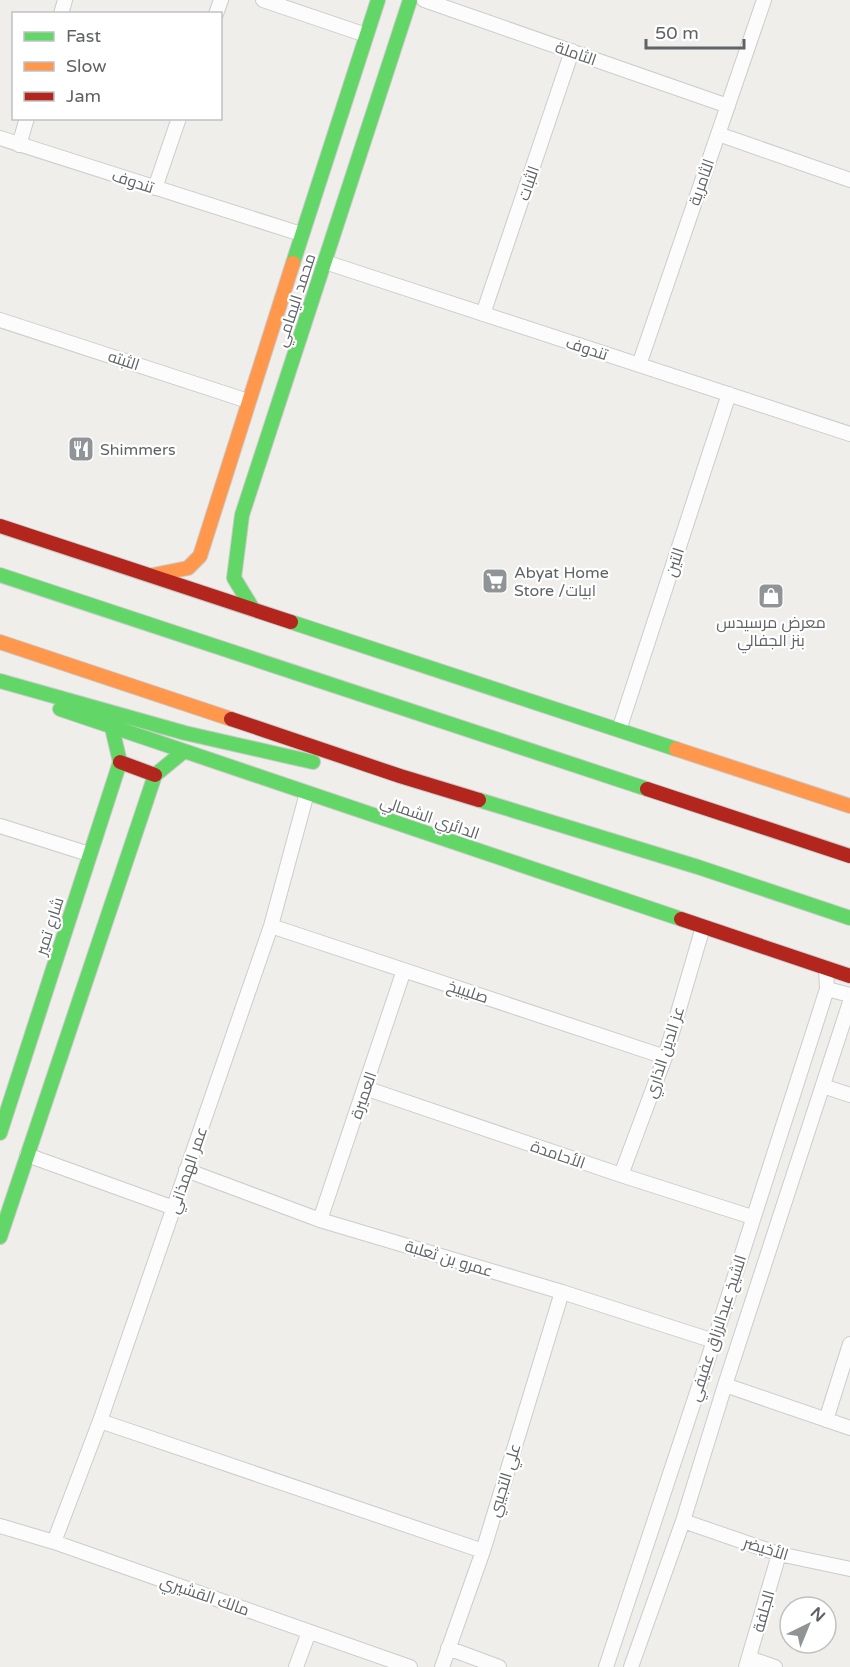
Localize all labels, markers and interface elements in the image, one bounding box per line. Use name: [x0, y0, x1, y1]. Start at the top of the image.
legend: [12, 12, 222, 120]
scale bar: [646, 12, 744, 50]
text: 50 m: [655, 22, 699, 44]
text: Fast: [66, 25, 101, 47]
street label: الثاملة: [552, 38, 599, 70]
text: Slow: [66, 55, 107, 77]
text: Jam: [66, 85, 101, 107]
street label: الثامرية: [685, 156, 719, 208]
street label: الثبات: [514, 163, 544, 203]
street label: تندوف: [109, 166, 157, 198]
street label: محمد اليمامي: [271, 251, 323, 350]
street label: تندوف: [563, 333, 611, 365]
street label: الثبته: [105, 346, 142, 375]
restaurant icon: Shimmers: [66, 434, 96, 464]
place label: Shimmers: [100, 440, 176, 460]
street label: التين: [661, 545, 689, 579]
place label: Abyat Home Store /ابيات: [514, 563, 609, 601]
supermarket icon: Abyat Home Store /ابيات: [480, 566, 510, 596]
shop icon: معرض مرسيدس بنز الجفالي: [756, 581, 786, 611]
place label: معرض مرسيدس بنز الجفالي: [716, 613, 826, 654]
street label: الدائري الشمالي: [377, 792, 482, 847]
street label: شارع تمير: [31, 895, 70, 959]
street label: صليبيخ: [444, 976, 491, 1009]
street label: عز الدين الذاري: [641, 1004, 692, 1102]
street label: العميرة: [347, 1069, 381, 1122]
street label: عمر الهمذاني: [164, 1124, 215, 1217]
street label: الأحامدة: [528, 1136, 588, 1174]
street label: عمرو بن ثعلبة: [402, 1236, 495, 1282]
street label: الشيخ عبدالرزاق عفيفي: [685, 1253, 754, 1405]
street label: علي التجيبي: [484, 1441, 529, 1520]
street label: الأخيضر: [740, 1532, 791, 1565]
street label: مالك القشيري: [156, 1571, 252, 1623]
street label: الجلفة: [748, 1588, 779, 1635]
north arrow: [778, 1595, 838, 1655]
text: N: [806, 1603, 829, 1626]

